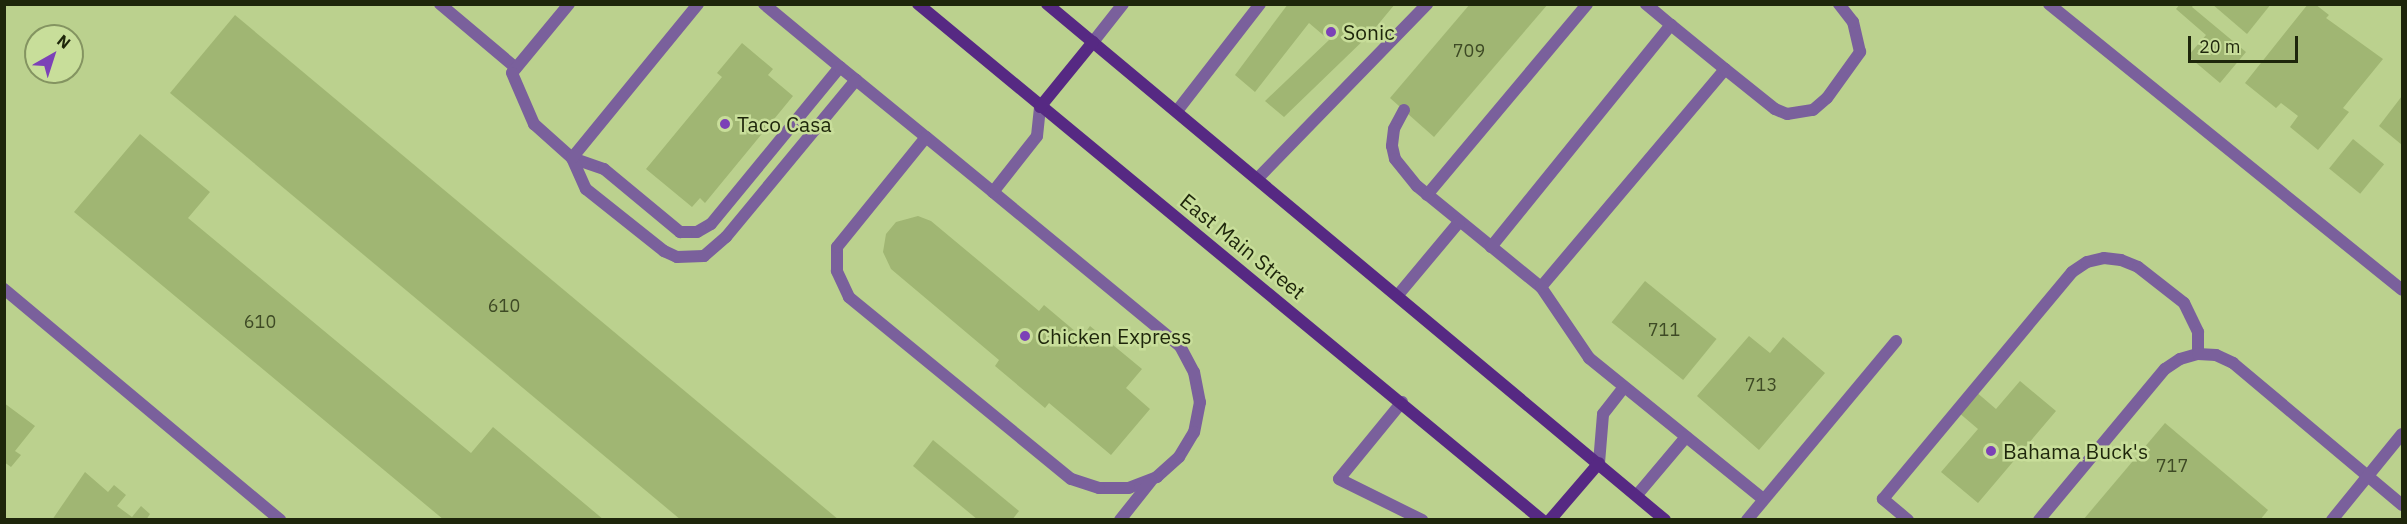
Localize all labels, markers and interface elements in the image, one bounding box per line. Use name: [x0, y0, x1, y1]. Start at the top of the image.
place label: Sonic: [1343, 19, 1395, 45]
north arrow: [24, 24, 84, 84]
scale bar: [2191, 24, 2300, 62]
marker: Sonic: [1324, 25, 1338, 39]
text: N: [53, 30, 75, 53]
text: 20 m: [2199, 35, 2241, 58]
house number: 709: [1453, 40, 1485, 62]
place label: Taco Casa: [737, 111, 832, 137]
marker: Taco Casa: [718, 117, 732, 131]
street label: East Main Street: [1175, 188, 1311, 304]
house number: 610: [488, 295, 520, 317]
house number: 610: [244, 311, 276, 333]
house number: 711: [1648, 319, 1680, 341]
place label: Chicken Express: [1037, 323, 1191, 349]
marker: Chicken Express: [1018, 329, 1032, 343]
house number: 713: [1745, 374, 1777, 396]
place label: Bahama Buck's: [2003, 438, 2148, 464]
marker: Bahama Buck's: [1984, 444, 1998, 458]
house number: 717: [2156, 455, 2188, 477]

